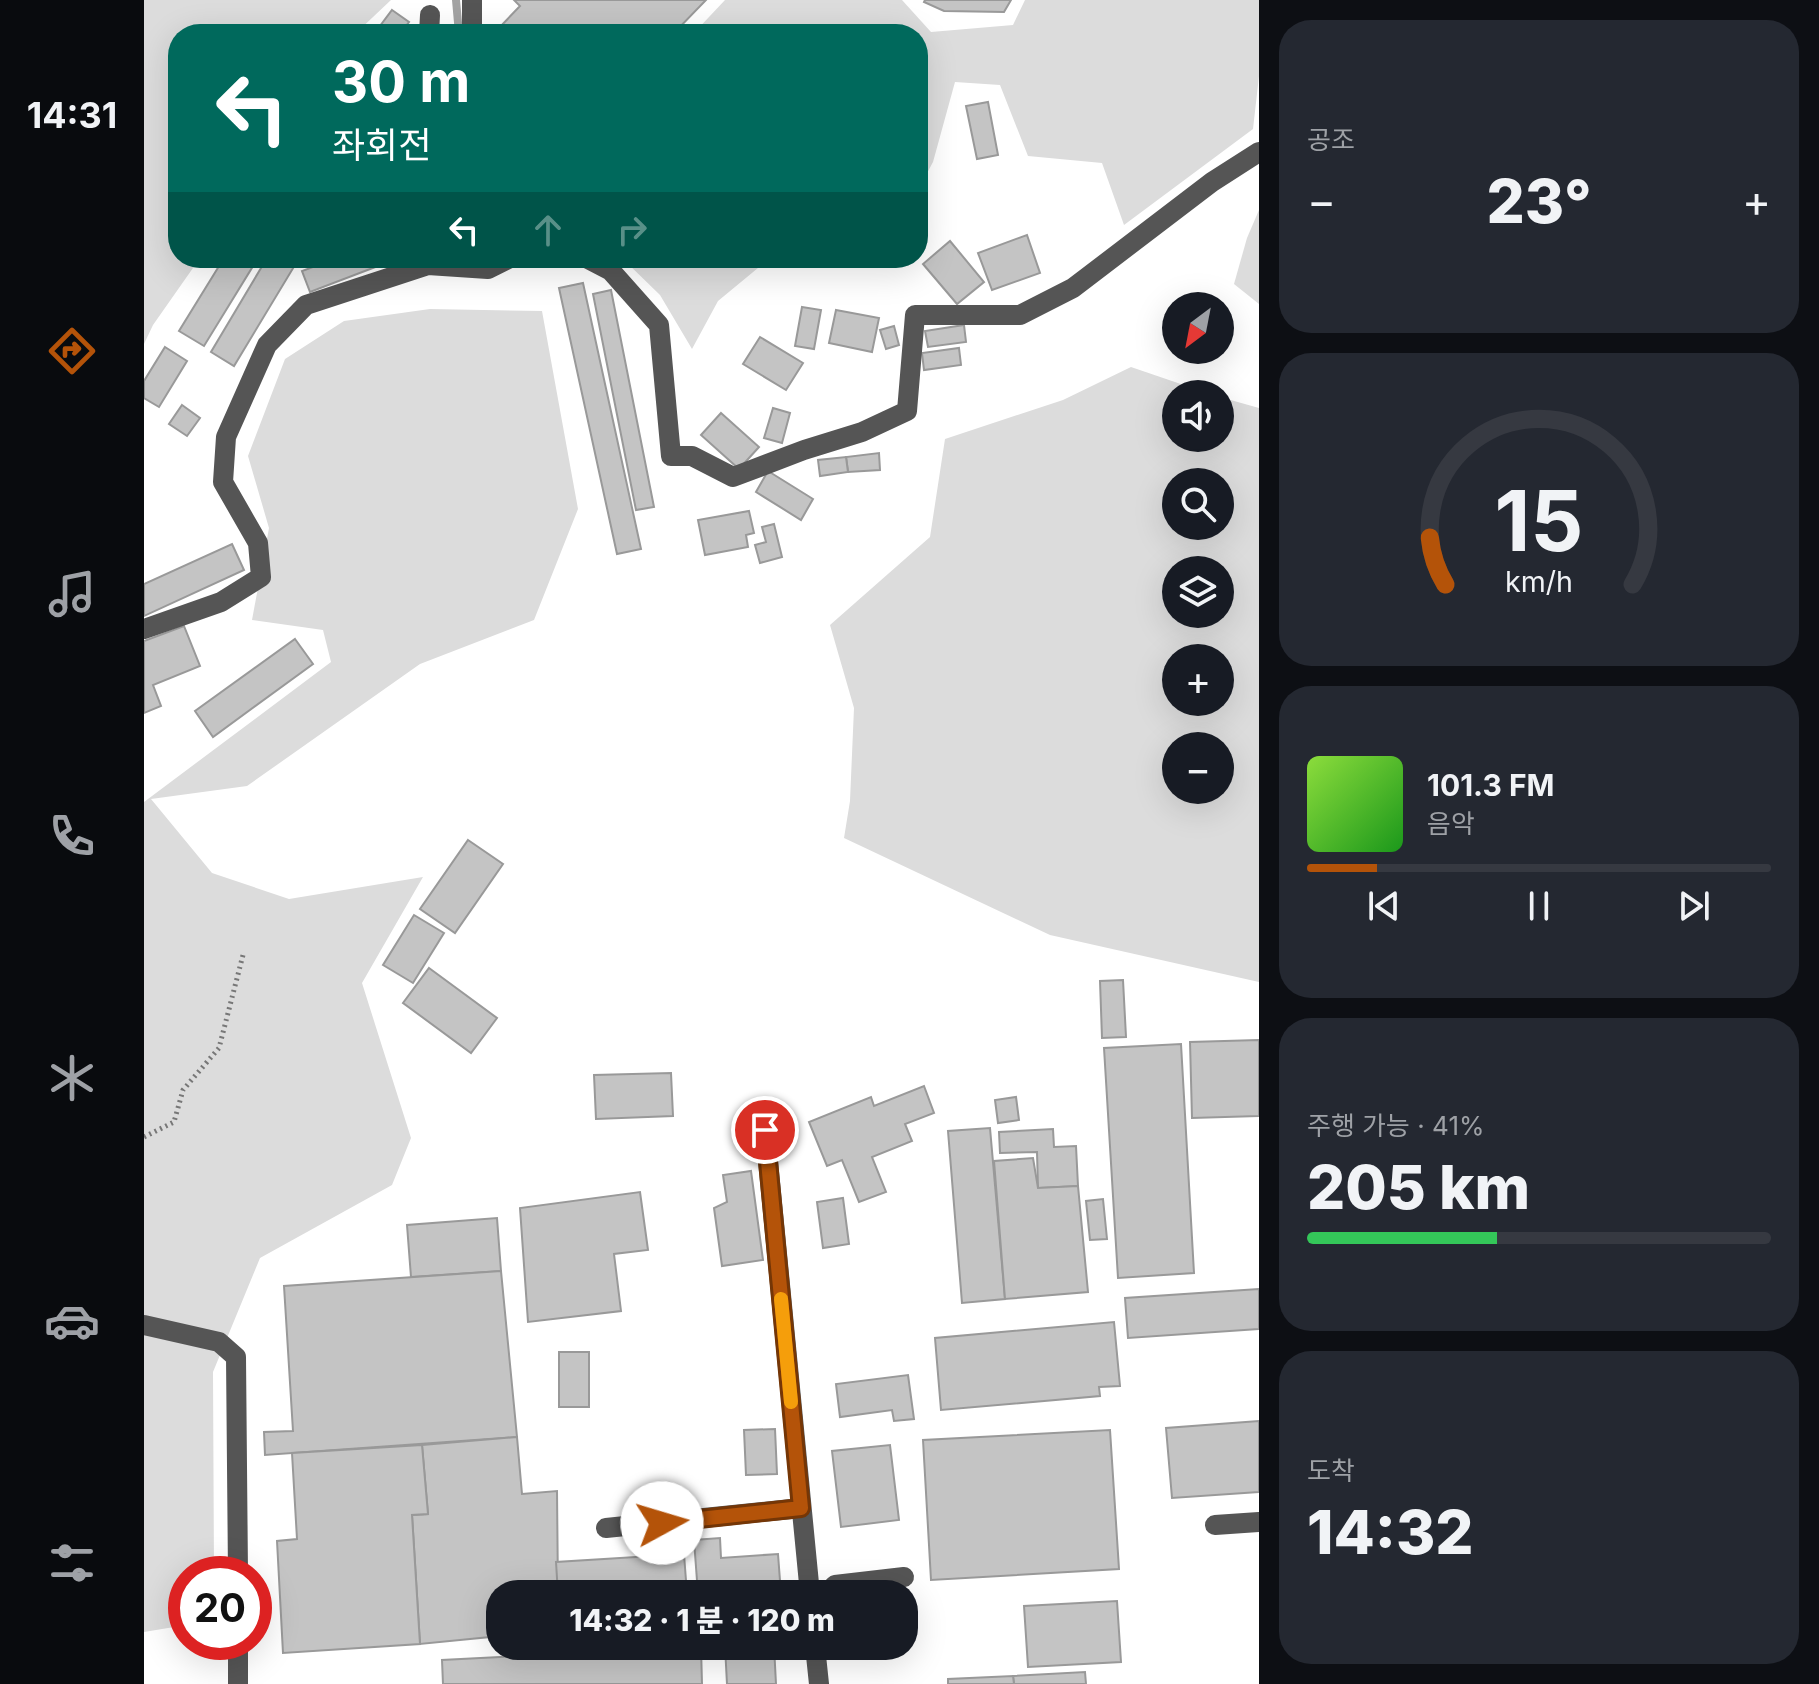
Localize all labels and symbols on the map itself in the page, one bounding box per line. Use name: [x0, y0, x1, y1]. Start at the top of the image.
north arrow: [1162, 292, 1234, 364]
pin: [731, 1096, 799, 1164]
position arrow: [620, 1481, 704, 1565]
speed limit sign: 20: [168, 1556, 272, 1660]

